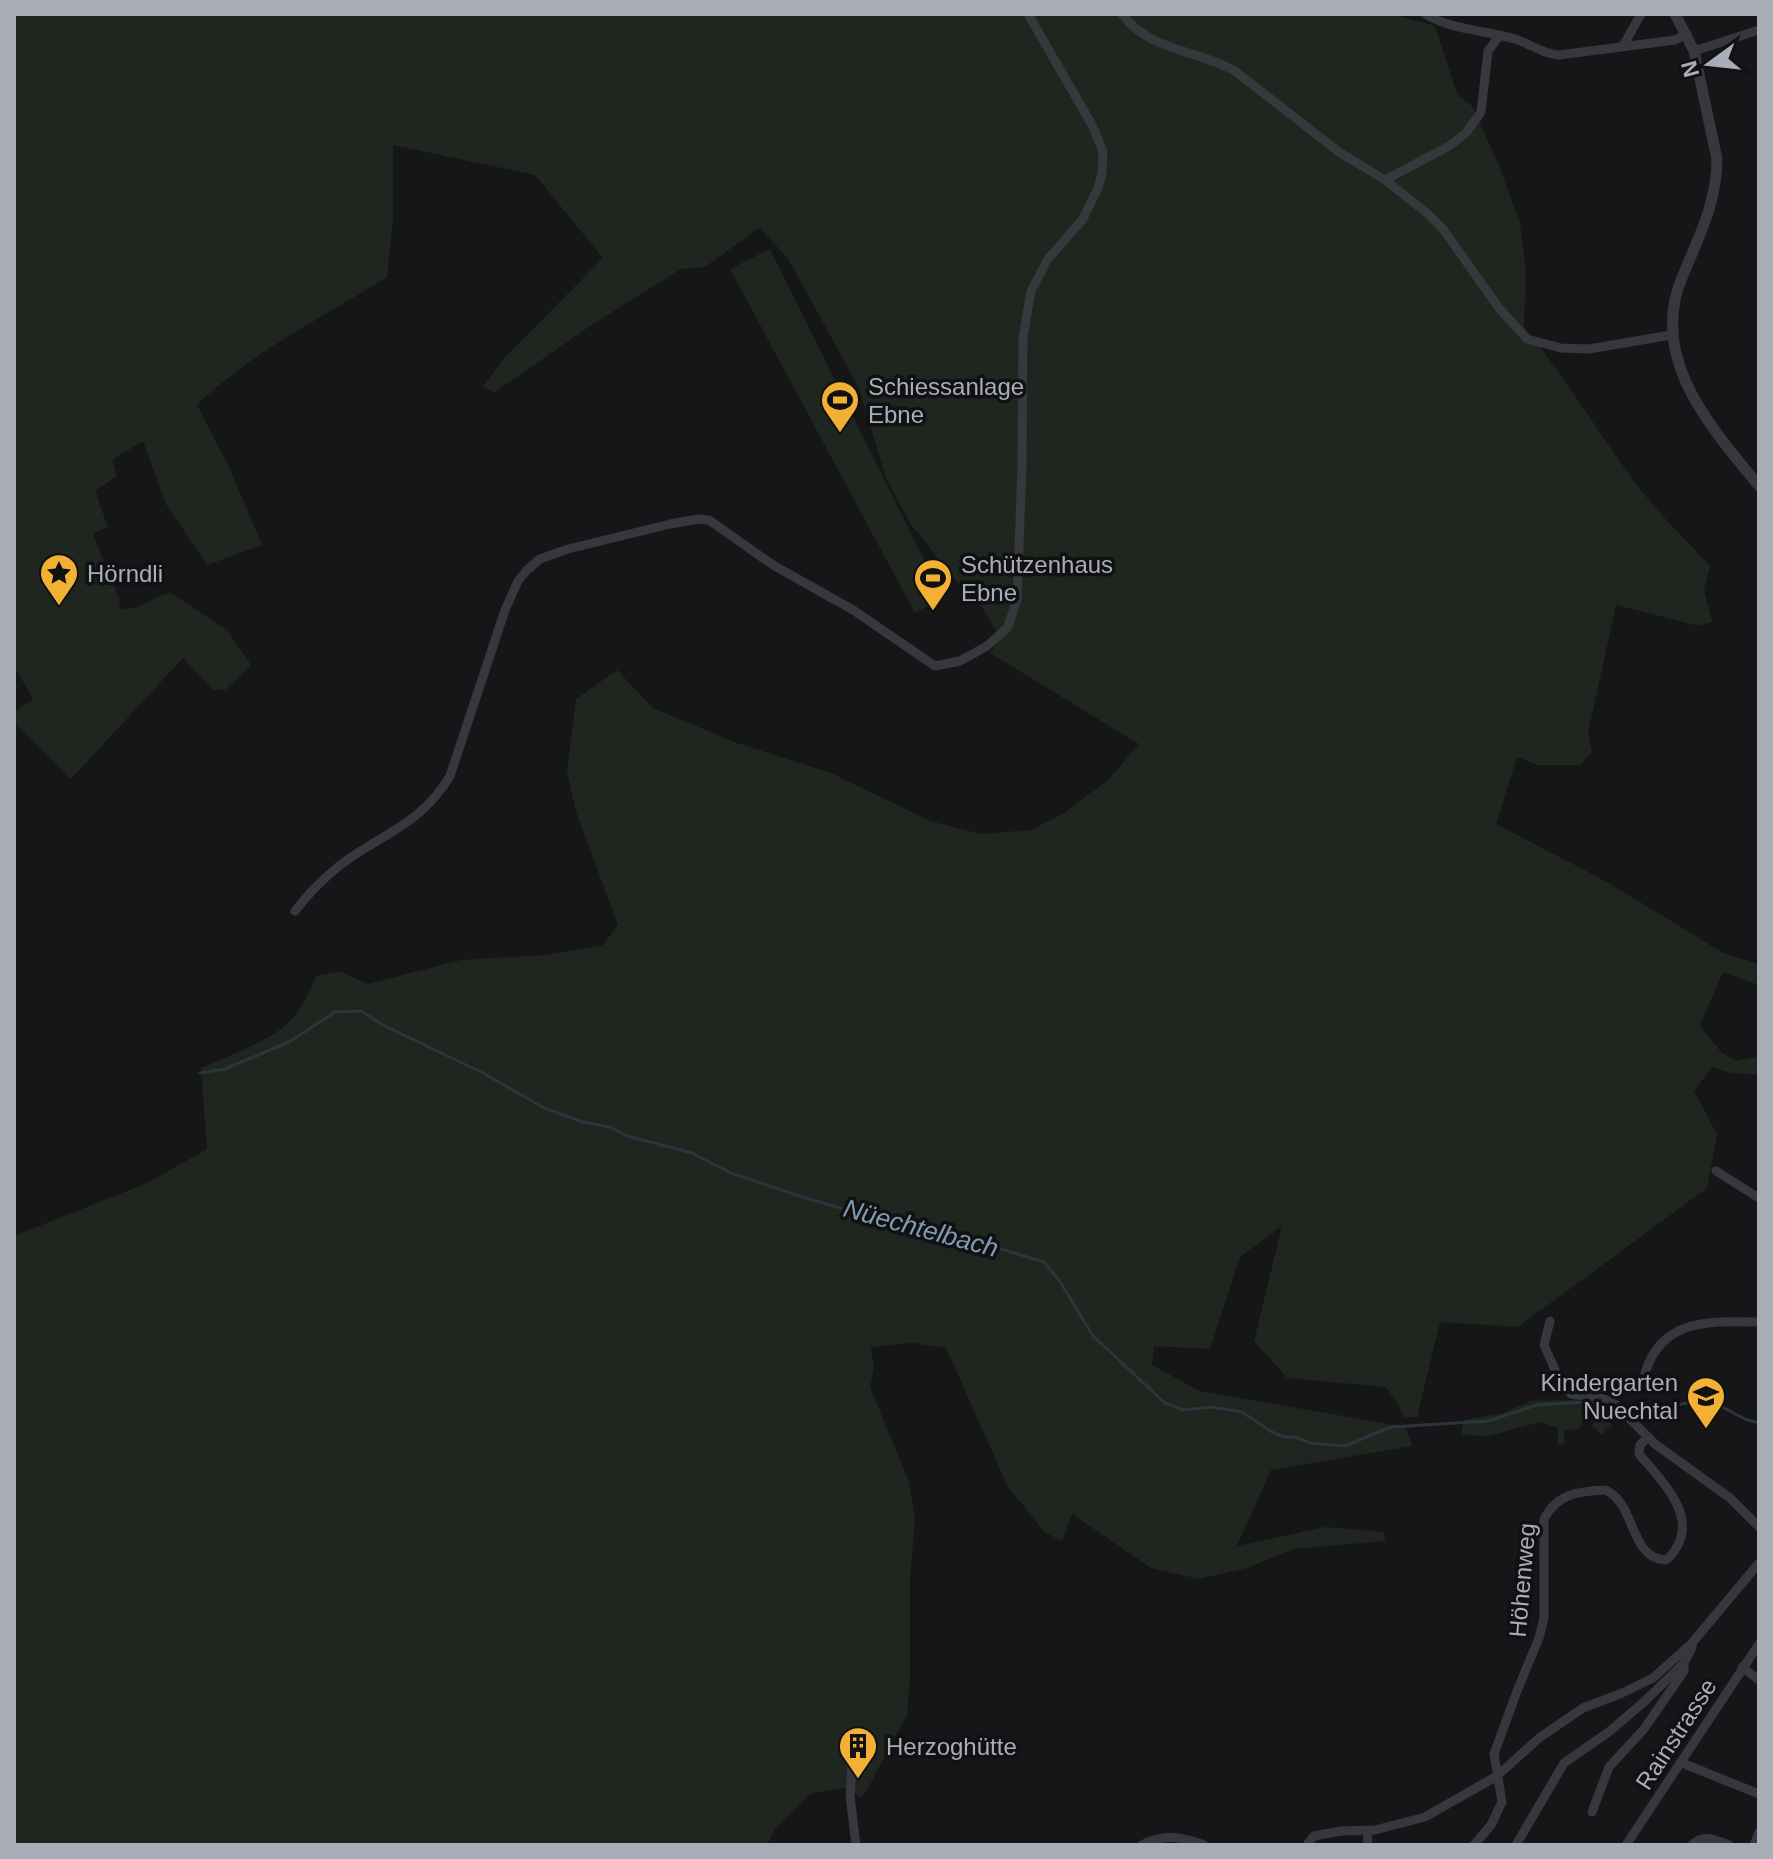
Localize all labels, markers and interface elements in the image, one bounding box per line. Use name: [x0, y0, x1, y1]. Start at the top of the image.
north arrow: [1669, 24, 1749, 104]
text: N: [1676, 58, 1704, 80]
place label: Schiessanlage Ebne: [868, 373, 1024, 428]
sports icon: Schiessanlage Ebne: [819, 379, 861, 434]
place label: Schützenhaus Ebne: [961, 551, 1113, 606]
place icon: Hörndli: [38, 552, 80, 607]
sports icon: Schützenhaus Ebne: [912, 557, 954, 612]
place label: Hörndli: [87, 560, 163, 587]
water label: Nüechtelbach: [840, 1193, 1002, 1263]
place label: Kindergarten Nuechtal: [1541, 1369, 1678, 1424]
school or university icon: Kindergarten Nuechtal: [1685, 1375, 1727, 1430]
street label: Höhenweg: [1504, 1522, 1540, 1638]
street label: Rainstrasse: [1630, 1674, 1722, 1794]
building icon: Herzoghütte: [837, 1725, 879, 1780]
place label: Herzoghütte: [886, 1733, 1017, 1760]

